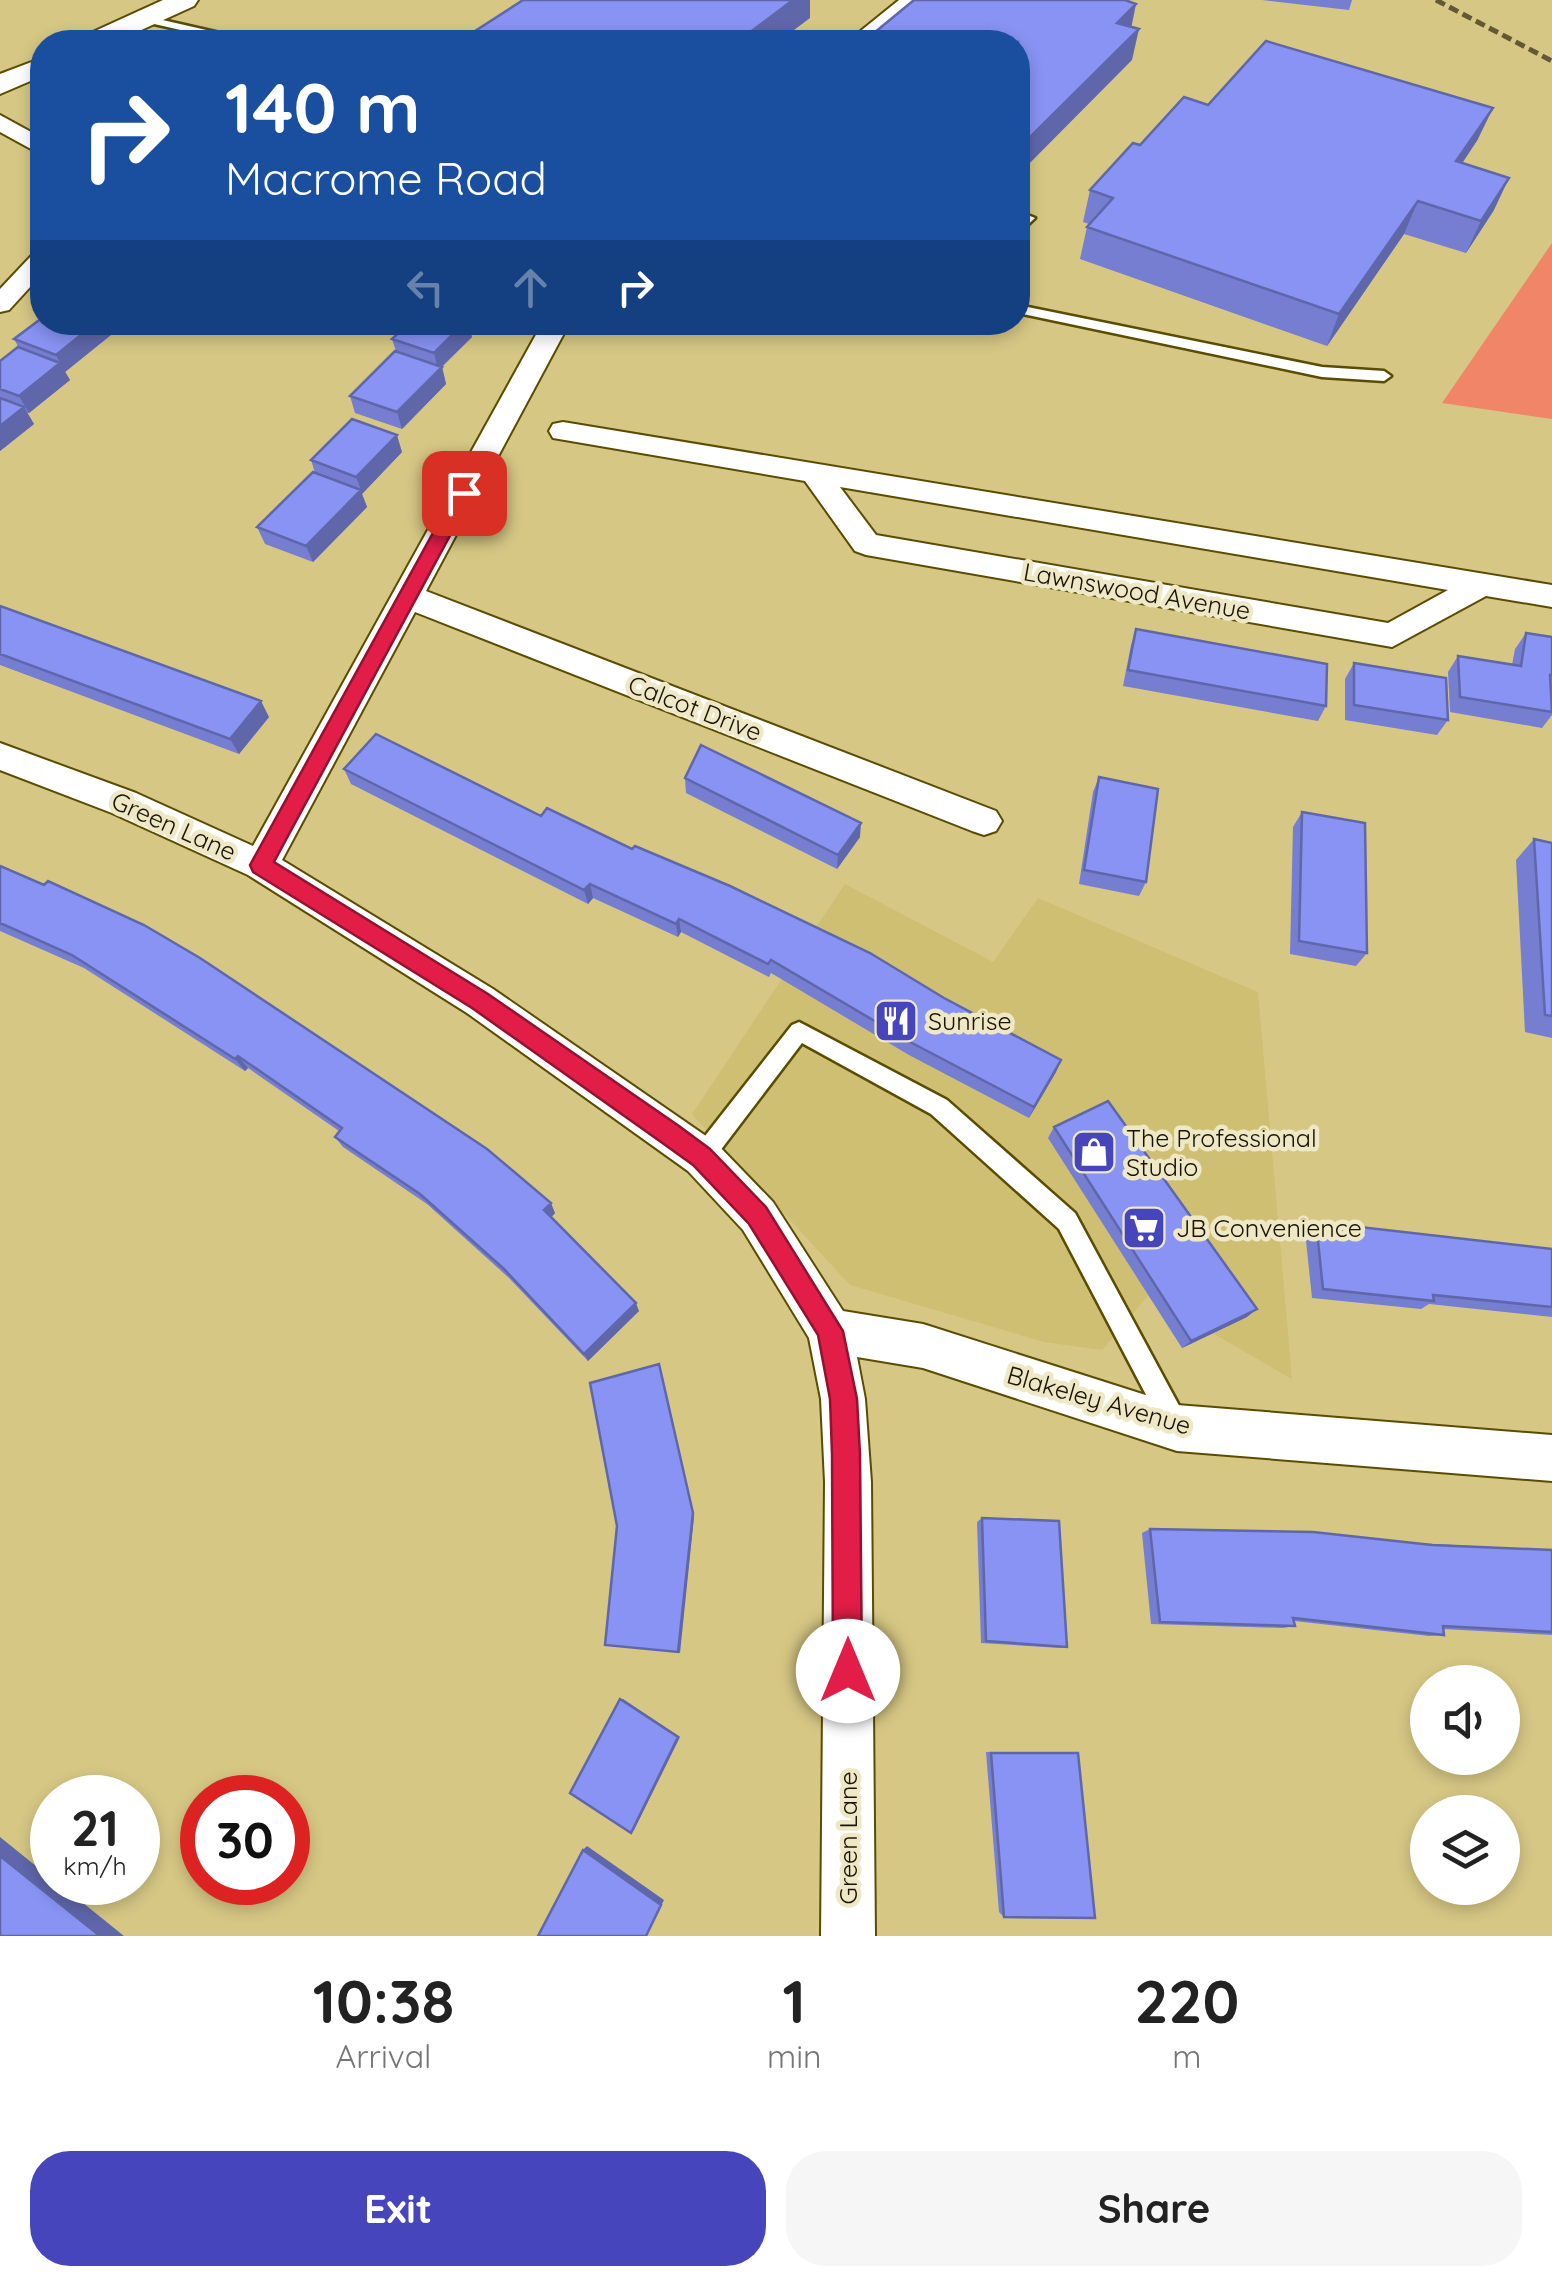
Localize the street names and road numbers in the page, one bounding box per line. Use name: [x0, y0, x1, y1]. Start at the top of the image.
street label: Lawnswood Avenue: [1021, 555, 1253, 626]
street label: Calcot Drive: [624, 668, 766, 747]
street label: Green Lane: [107, 784, 241, 867]
street label: Blakeley Avenue: [1004, 1358, 1195, 1441]
street label: Green Lane: [832, 1771, 863, 1905]

